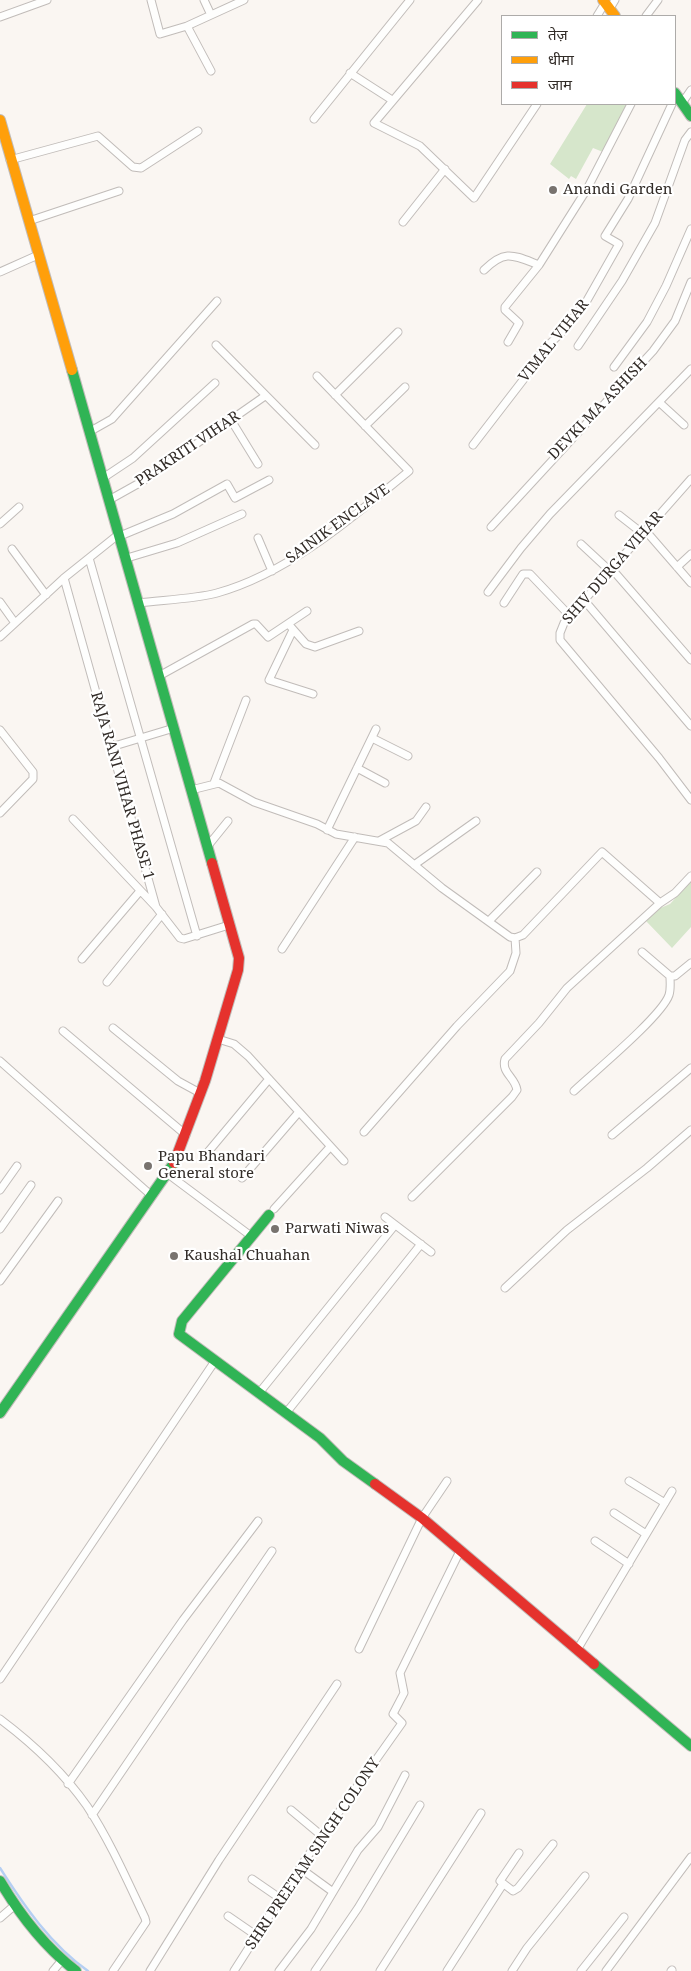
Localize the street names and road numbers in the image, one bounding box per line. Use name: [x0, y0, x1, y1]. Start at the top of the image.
street label: VIMAL VIHAR: [515, 296, 593, 386]
street label: DEVKI MA ASHISH: [545, 354, 651, 464]
street label: PRAKRITI VIHAR: [132, 407, 244, 491]
street label: SAINIK ENCLAVE: [283, 480, 393, 568]
street label: SHIV DURGA VIHAR: [559, 508, 667, 628]
street label: RAJA RANI VIHAR PHASE 1: [87, 690, 157, 882]
street label: SHRI PREETAM SINGH COLONY: [242, 1755, 384, 1953]

